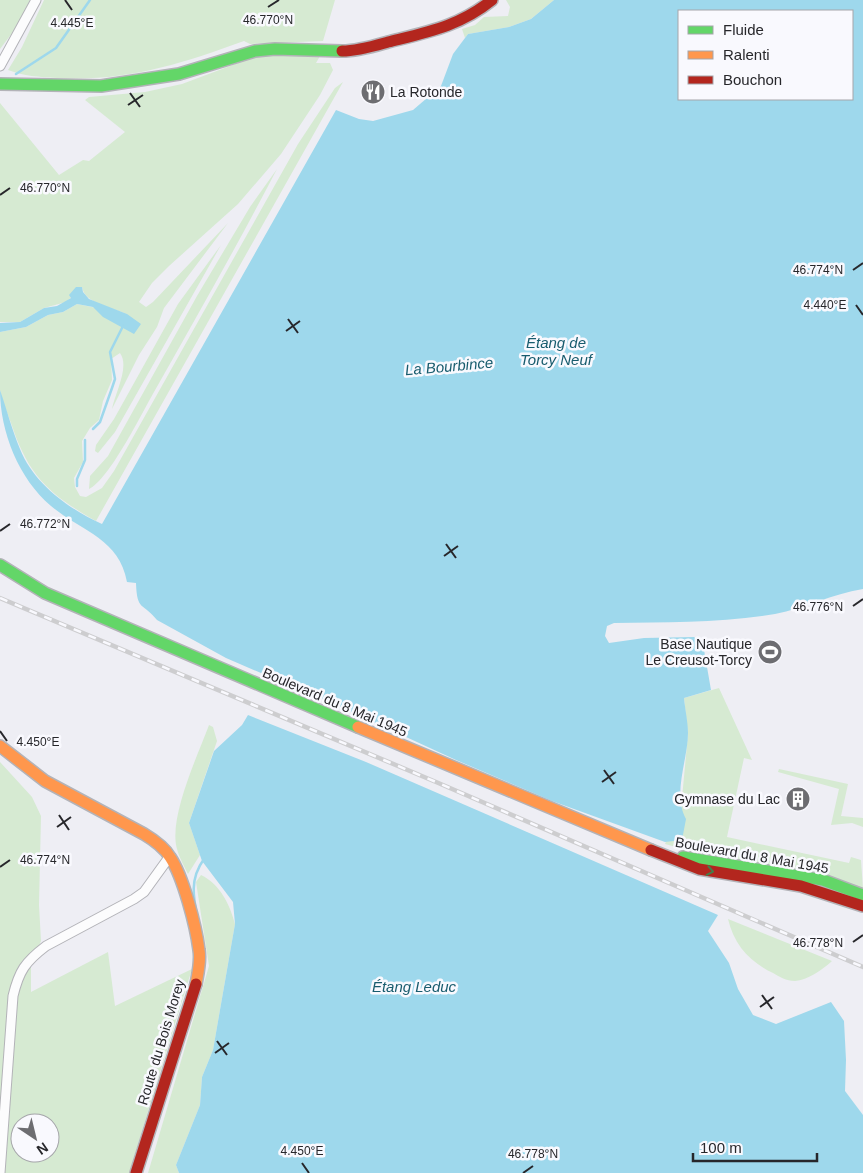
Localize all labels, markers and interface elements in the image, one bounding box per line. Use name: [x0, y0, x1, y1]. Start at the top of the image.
legend: [678, 10, 853, 100]
text: 46.770°N: [243, 13, 293, 27]
text: 4.445°E: [51, 16, 93, 30]
text: Fluide: [723, 21, 764, 38]
text: Ralenti: [723, 46, 770, 63]
text: Bouchon: [723, 71, 782, 88]
restaurant icon: La Rotonde: [360, 79, 386, 105]
place label: La Rotonde: [390, 84, 463, 100]
text: 46.770°N: [20, 181, 70, 195]
text: 46.774°N: [793, 263, 843, 277]
text: 4.440°E: [804, 298, 846, 312]
water label: Étang de Torcy Neuf: [520, 334, 594, 368]
water label: La Bourbince: [404, 354, 494, 378]
text: 46.772°N: [20, 517, 70, 531]
text: 46.776°N: [793, 600, 843, 614]
place label: Base Nautique Le Creusot-Torcy: [645, 636, 752, 668]
sports icon: Base Nautique Le Creusot-Torcy: [757, 639, 783, 665]
street label: Boulevard du 8 Mai 1945: [260, 664, 410, 740]
text: 4.450°E: [17, 735, 59, 749]
building icon: Gymnase du Lac: [785, 786, 811, 812]
place label: Gymnase du Lac: [674, 791, 780, 807]
street label: Boulevard du 8 Mai 1945: [674, 834, 830, 876]
text: 46.774°N: [20, 853, 70, 867]
one-way arrow: [706, 865, 715, 876]
text: 46.778°N: [793, 936, 843, 950]
street label: Route du Bois Morey: [134, 977, 188, 1107]
water label: Étang Leduc: [372, 978, 457, 995]
north arrow: [10, 1113, 60, 1163]
scale bar: [693, 1130, 817, 1162]
text: N: [34, 1139, 51, 1158]
text: 100 m: [700, 1139, 742, 1156]
text: 4.450°E: [281, 1144, 323, 1158]
text: 46.778°N: [508, 1147, 558, 1161]

